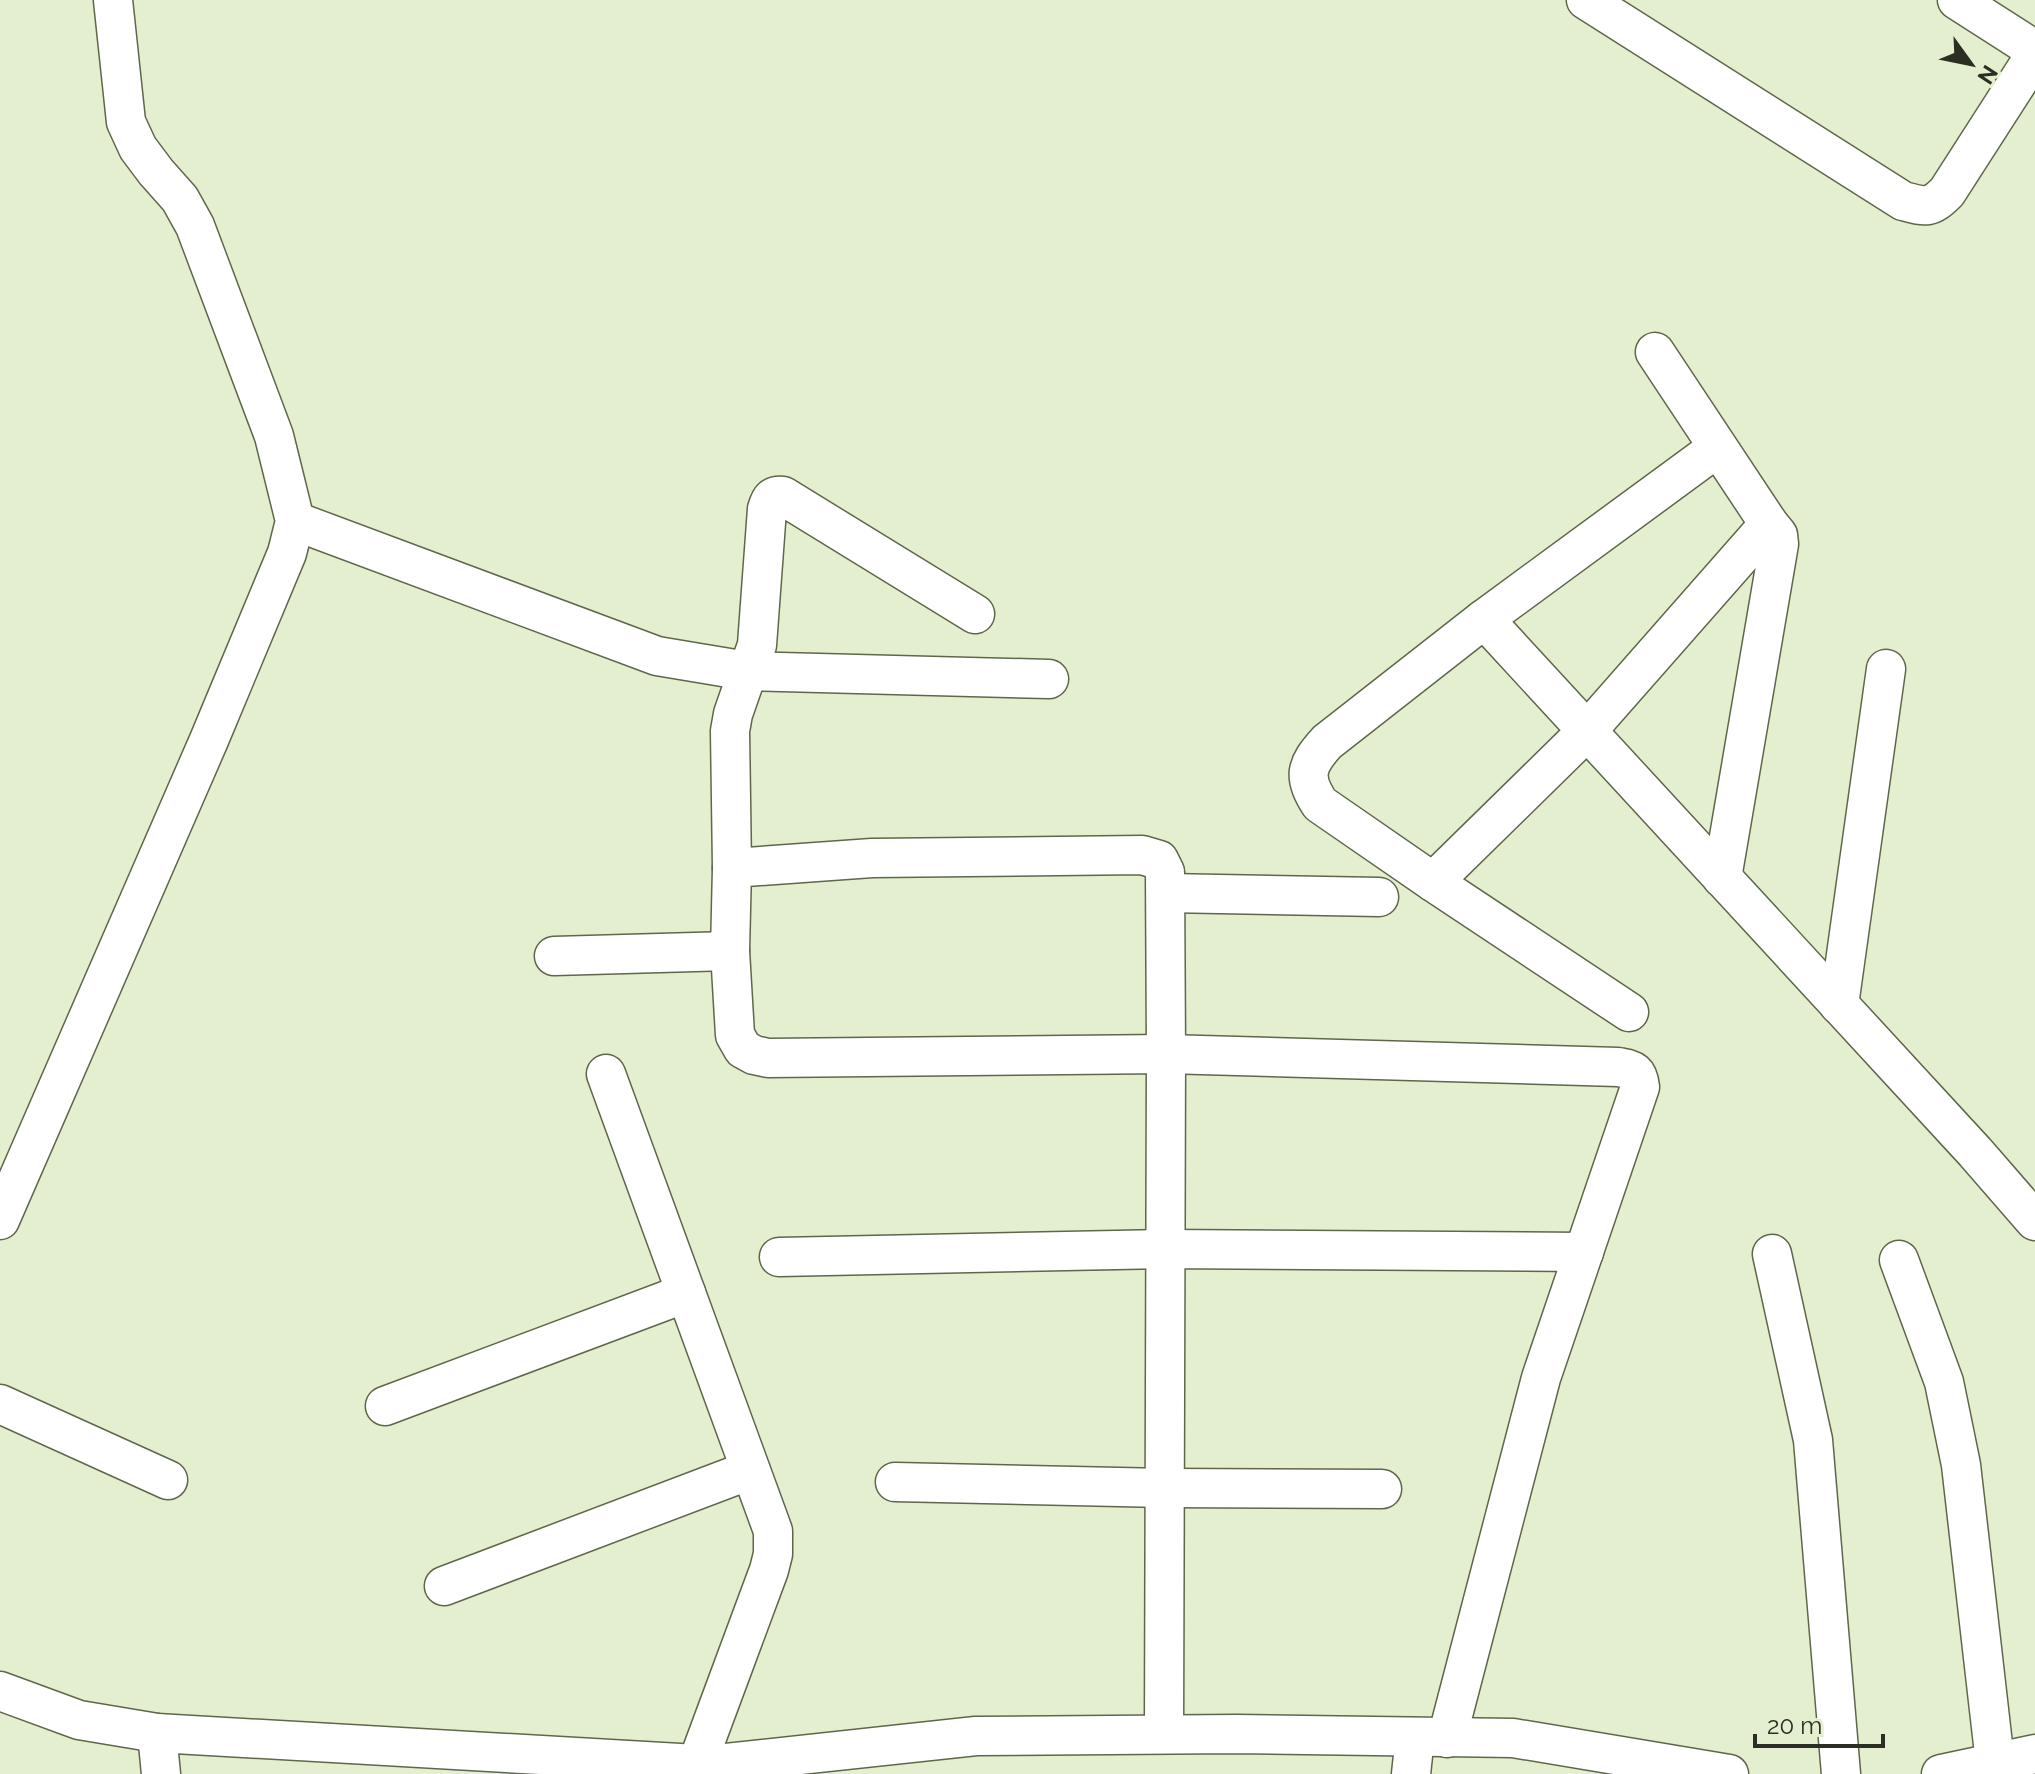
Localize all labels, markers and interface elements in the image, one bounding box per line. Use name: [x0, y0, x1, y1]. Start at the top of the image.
north arrow: [1931, 24, 2011, 104]
text: N: [1972, 61, 2003, 89]
scale bar: [1755, 1698, 1883, 1748]
text: 20 m: [1767, 1711, 1822, 1740]

